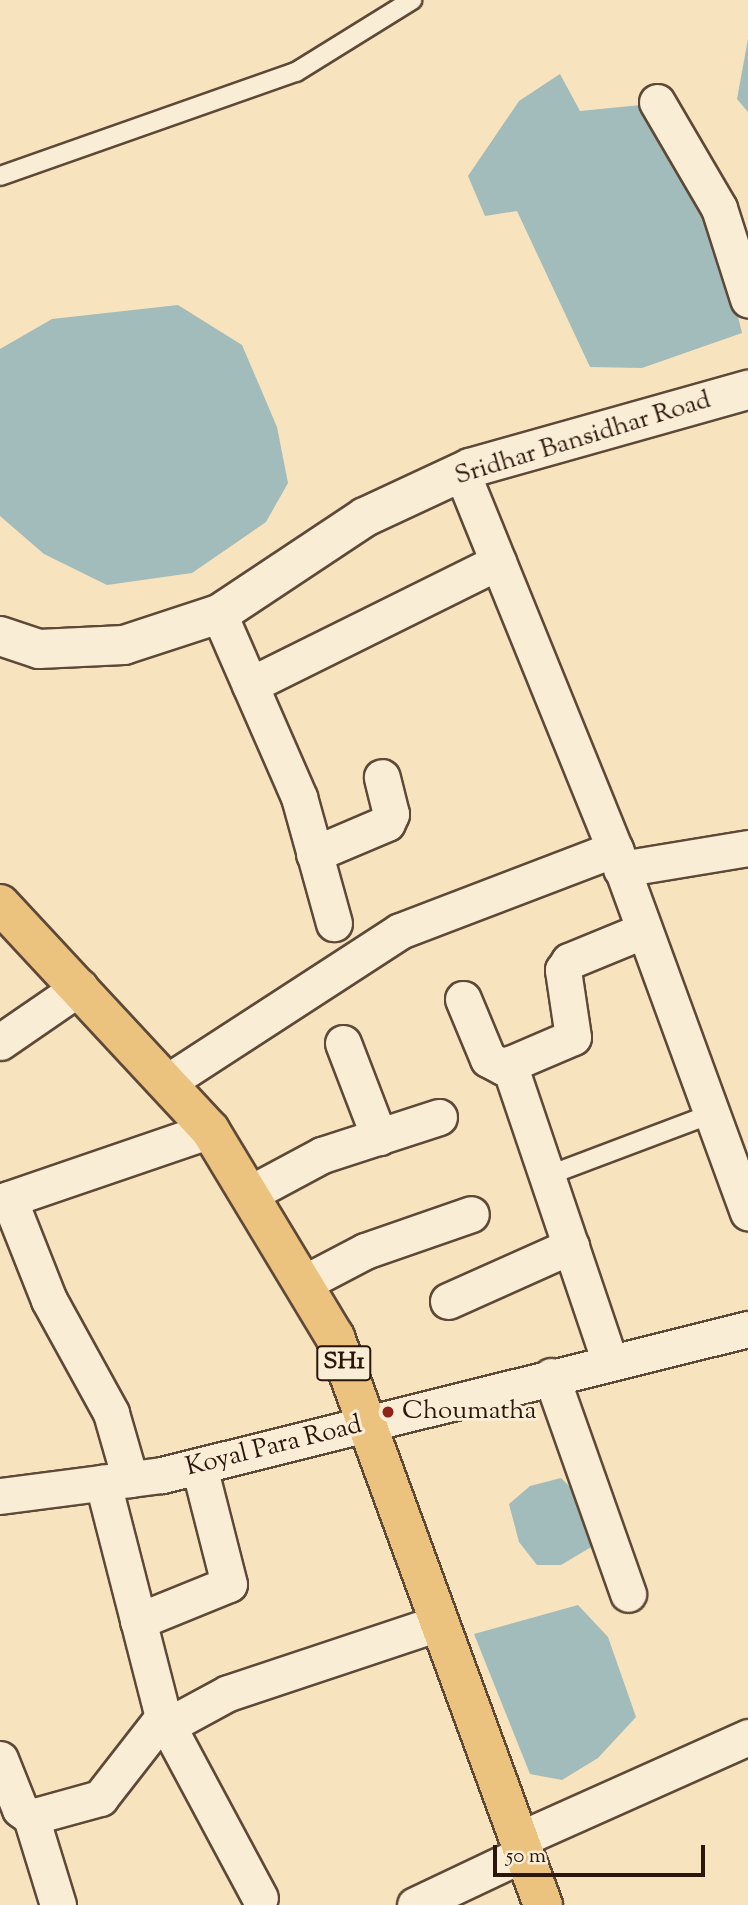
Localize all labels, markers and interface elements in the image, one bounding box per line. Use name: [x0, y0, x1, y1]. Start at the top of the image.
street label: Sridhar Bansidhar Road: [451, 385, 715, 493]
road number: SH1: [316, 1343, 372, 1384]
place label: Choumatha: [402, 1396, 537, 1428]
marker: Choumatha: [380, 1404, 396, 1420]
street label: Koyal Para Road: [183, 1410, 365, 1484]
scale bar: [496, 1832, 708, 1876]
text: 50 m: [506, 1842, 546, 1872]

